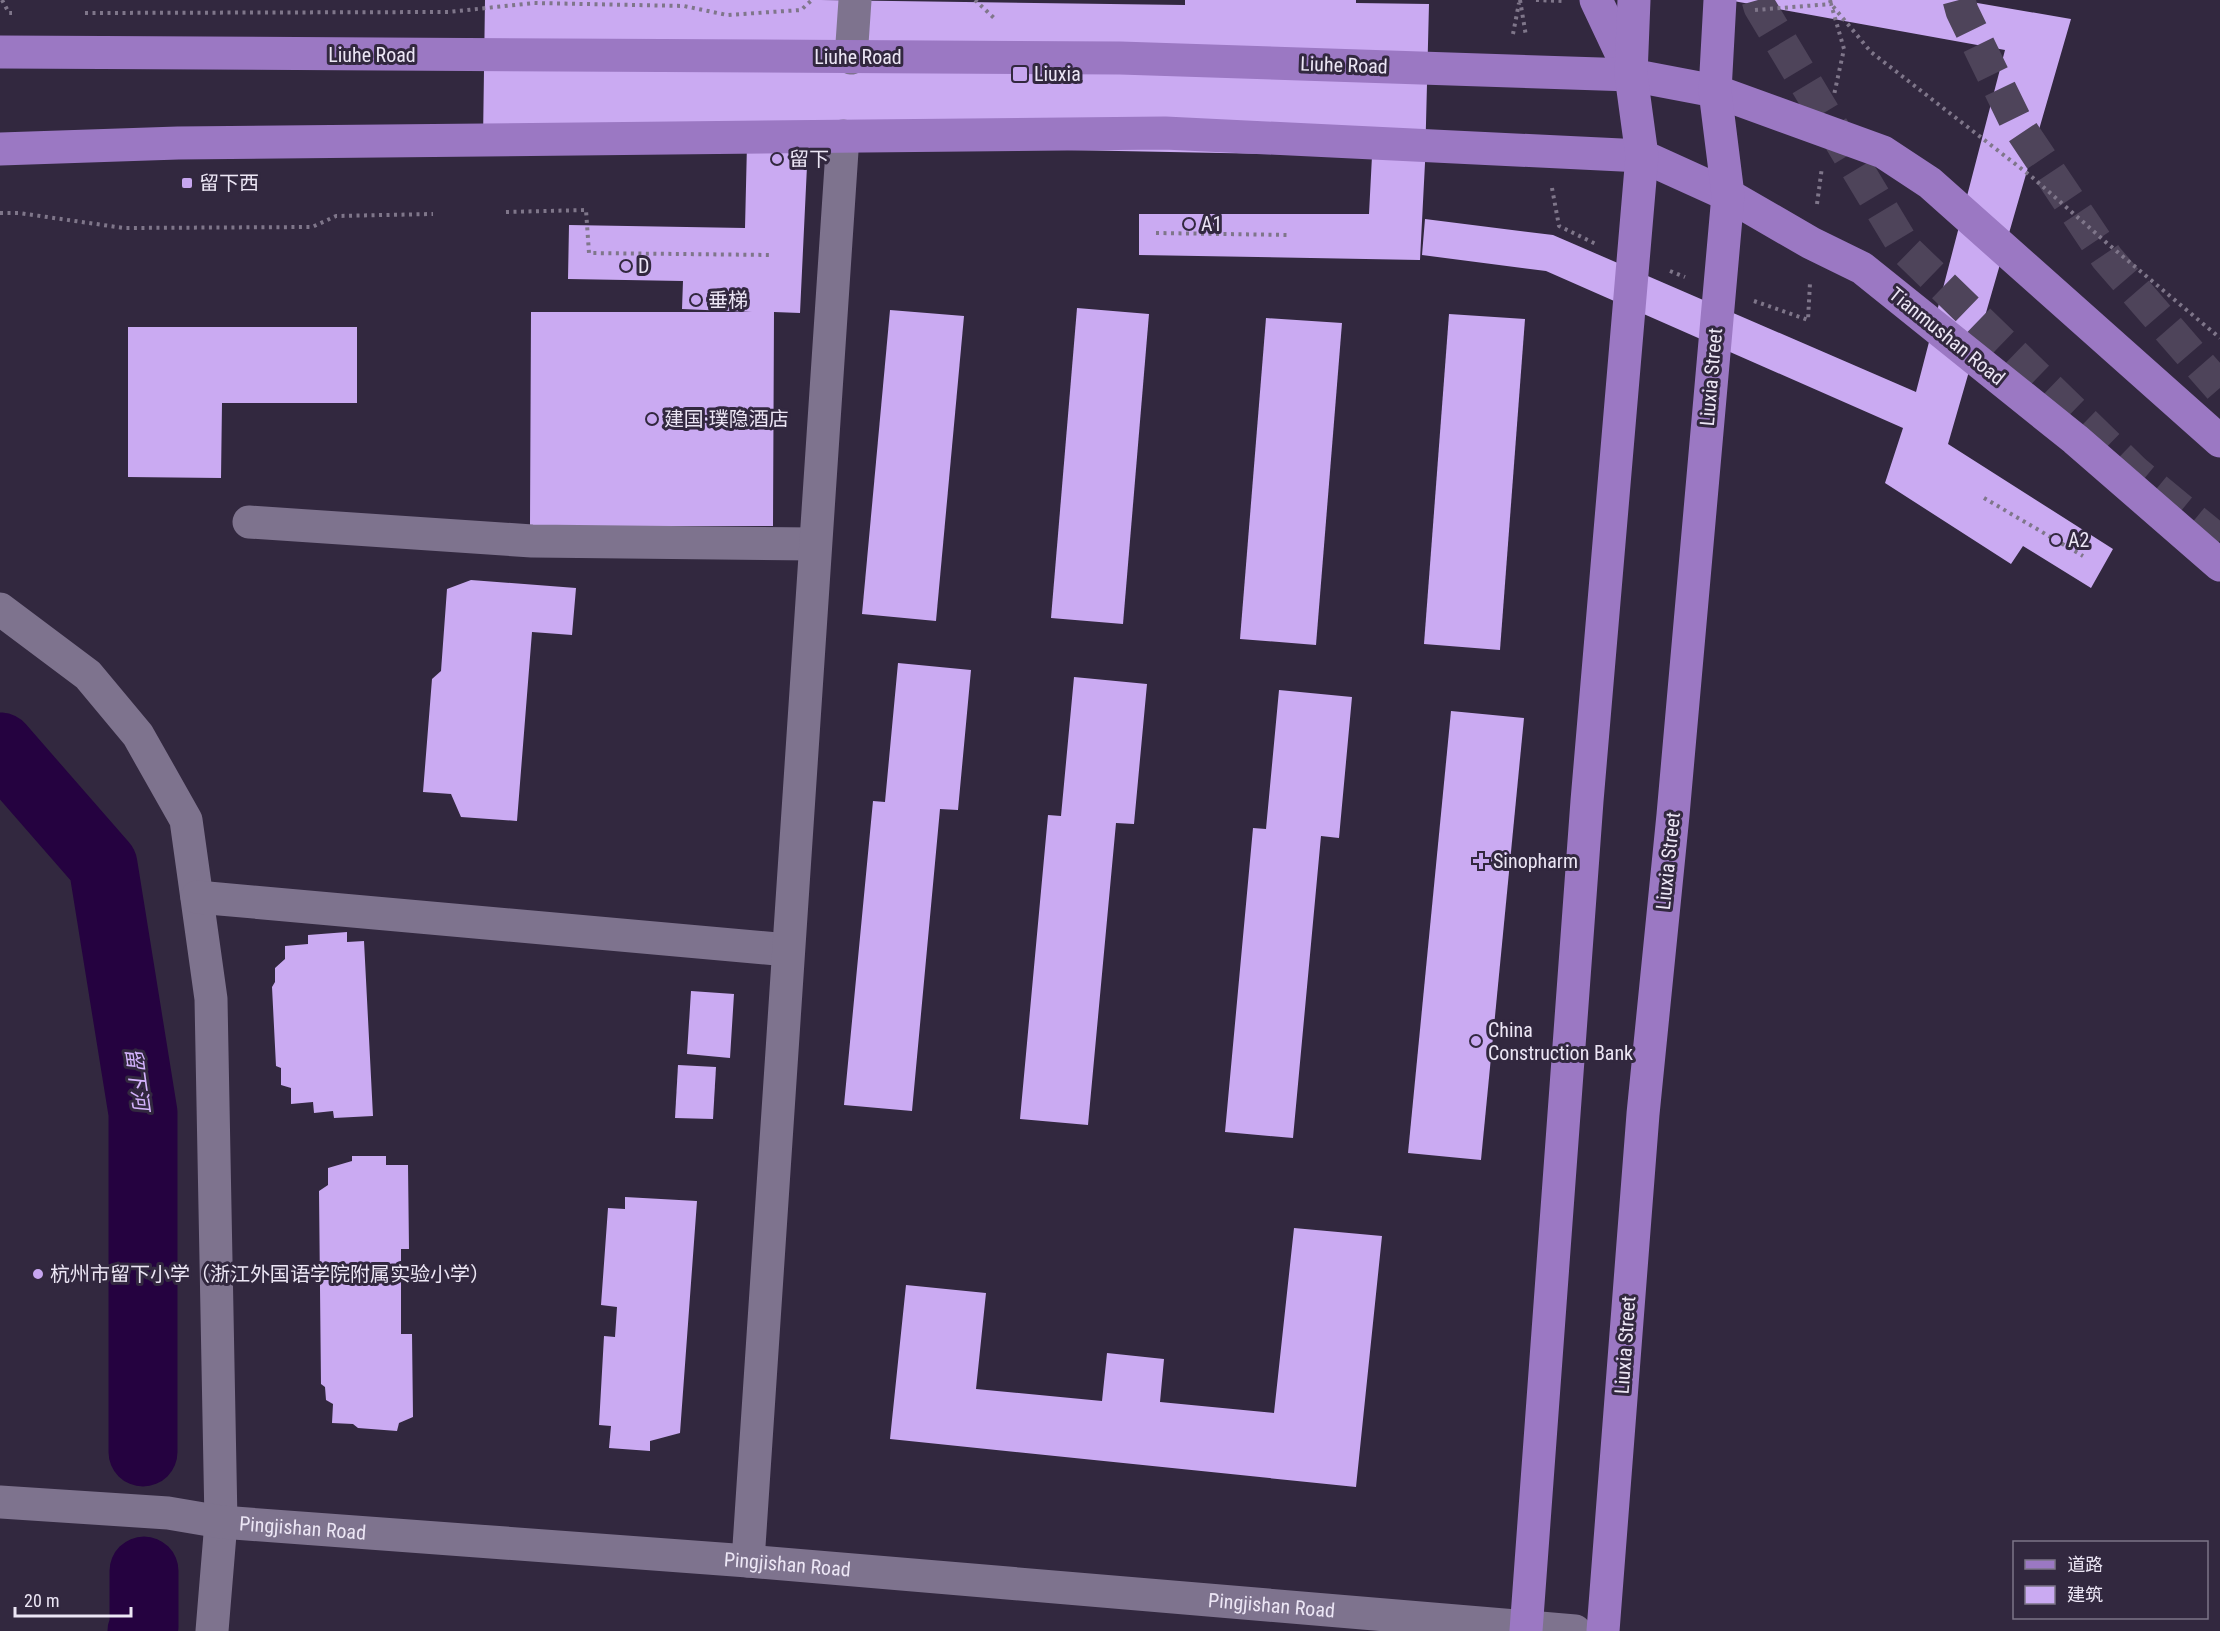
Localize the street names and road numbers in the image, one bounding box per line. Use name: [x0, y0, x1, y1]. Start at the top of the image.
street label: Liuhe Road: [328, 43, 416, 67]
street label: Liuhe Road: [814, 45, 902, 69]
street label: Liuhe Road: [1300, 51, 1388, 79]
street label: Tianmushan Road: [1884, 282, 2010, 390]
street label: Liuxia Street: [1695, 327, 1727, 427]
street label: Liuxia Street: [1651, 811, 1685, 911]
street label: Liuxia Street: [1610, 1295, 1640, 1395]
street label: Pingjishan Road: [238, 1511, 367, 1545]
street label: Pingjishan Road: [723, 1547, 852, 1582]
street label: Pingjishan Road: [1207, 1588, 1336, 1623]

